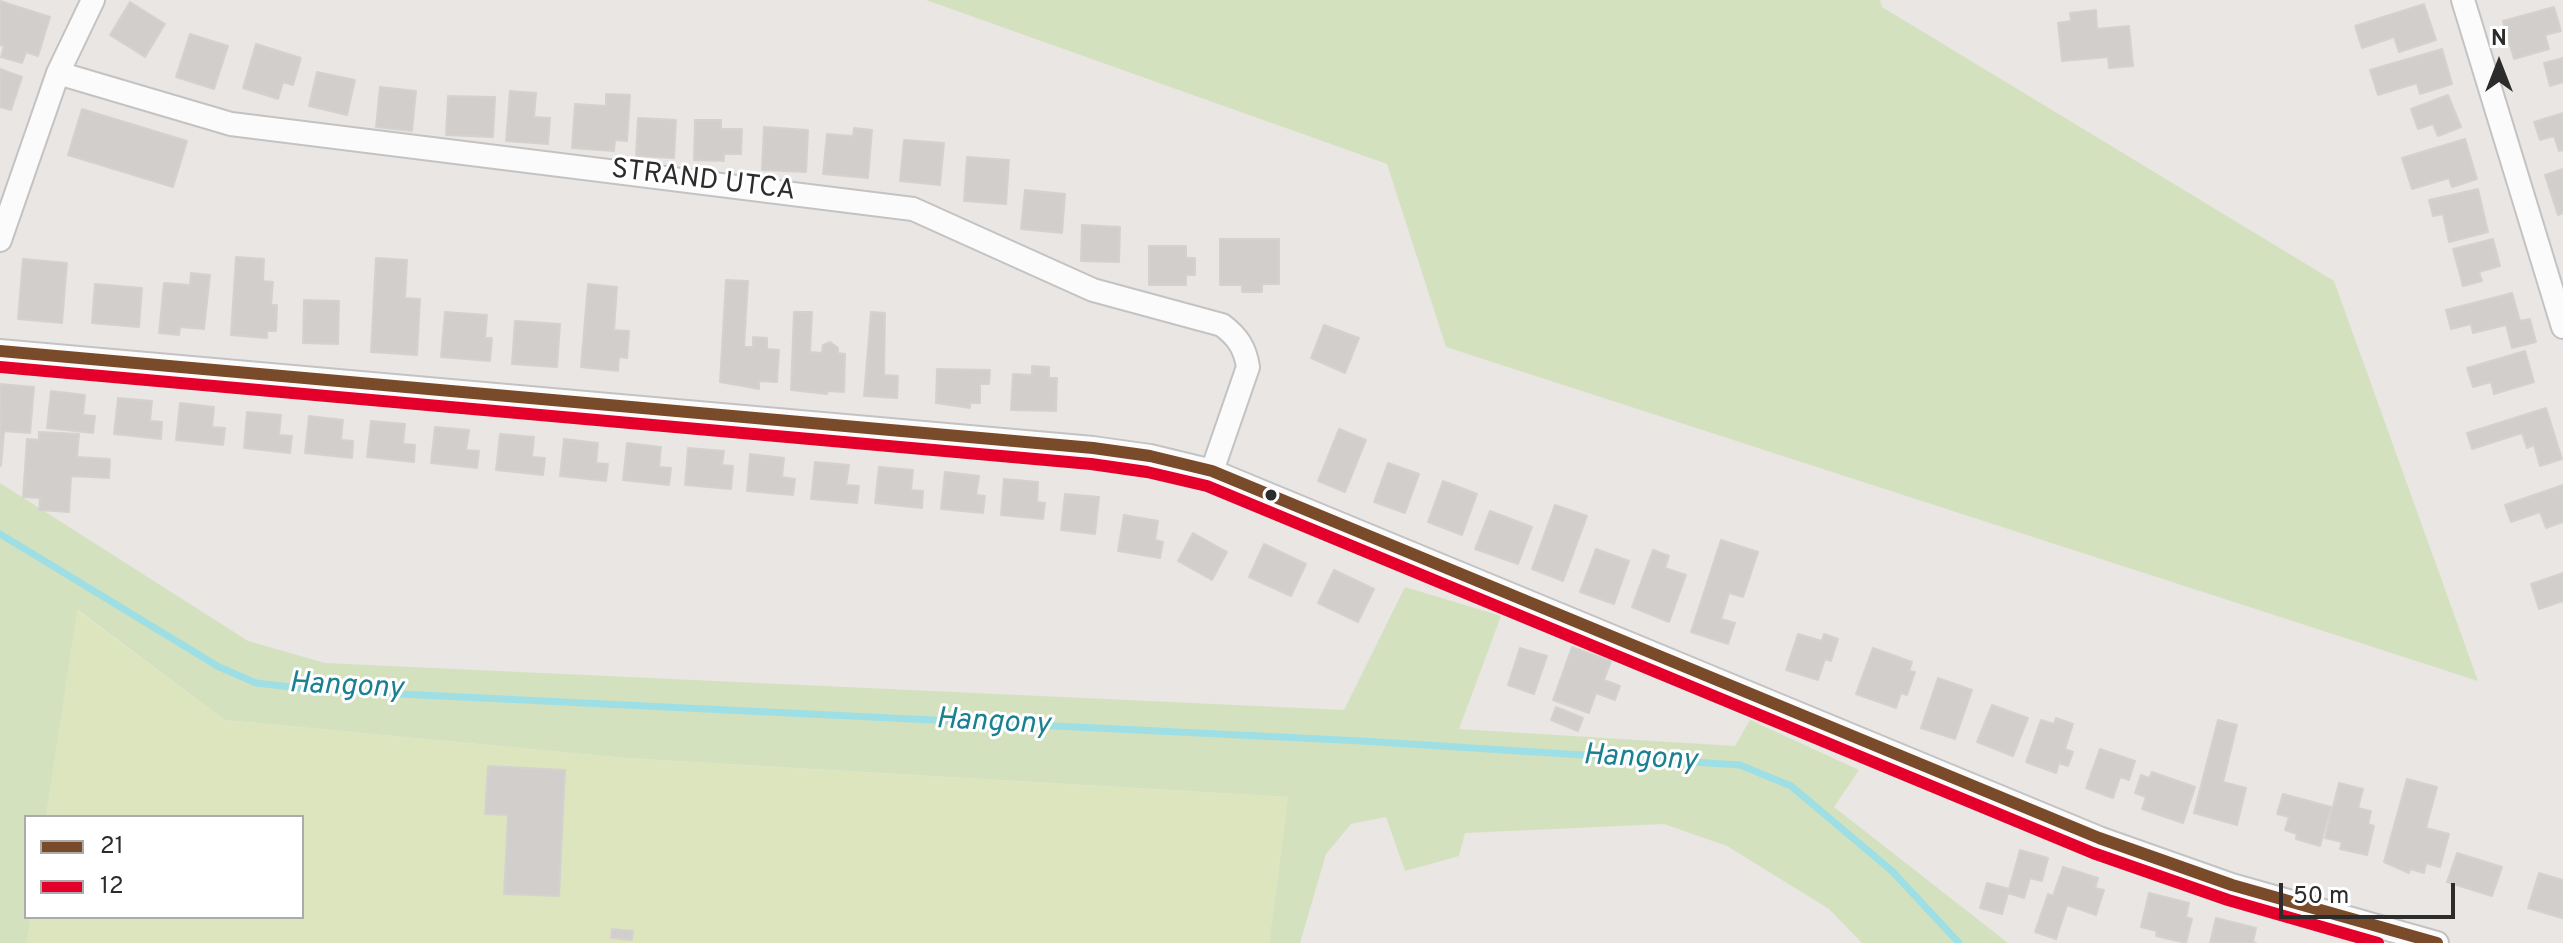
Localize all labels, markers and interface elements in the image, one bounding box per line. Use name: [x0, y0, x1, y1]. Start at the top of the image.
north arrow: [2459, 24, 2539, 104]
text: N: [2491, 26, 2507, 53]
street label: STRAND UTCA: [609, 154, 797, 210]
unlabelled marker: [1263, 487, 1279, 503]
water label: Hangony: [288, 667, 404, 709]
water label: Hangony: [935, 703, 1051, 745]
water label: Hangony: [1582, 739, 1698, 781]
legend: [24, 815, 304, 919]
text: 21: [100, 832, 124, 862]
scale bar: [2283, 867, 2459, 917]
text: 12: [100, 872, 124, 902]
text: 50 m: [2293, 882, 2349, 912]

